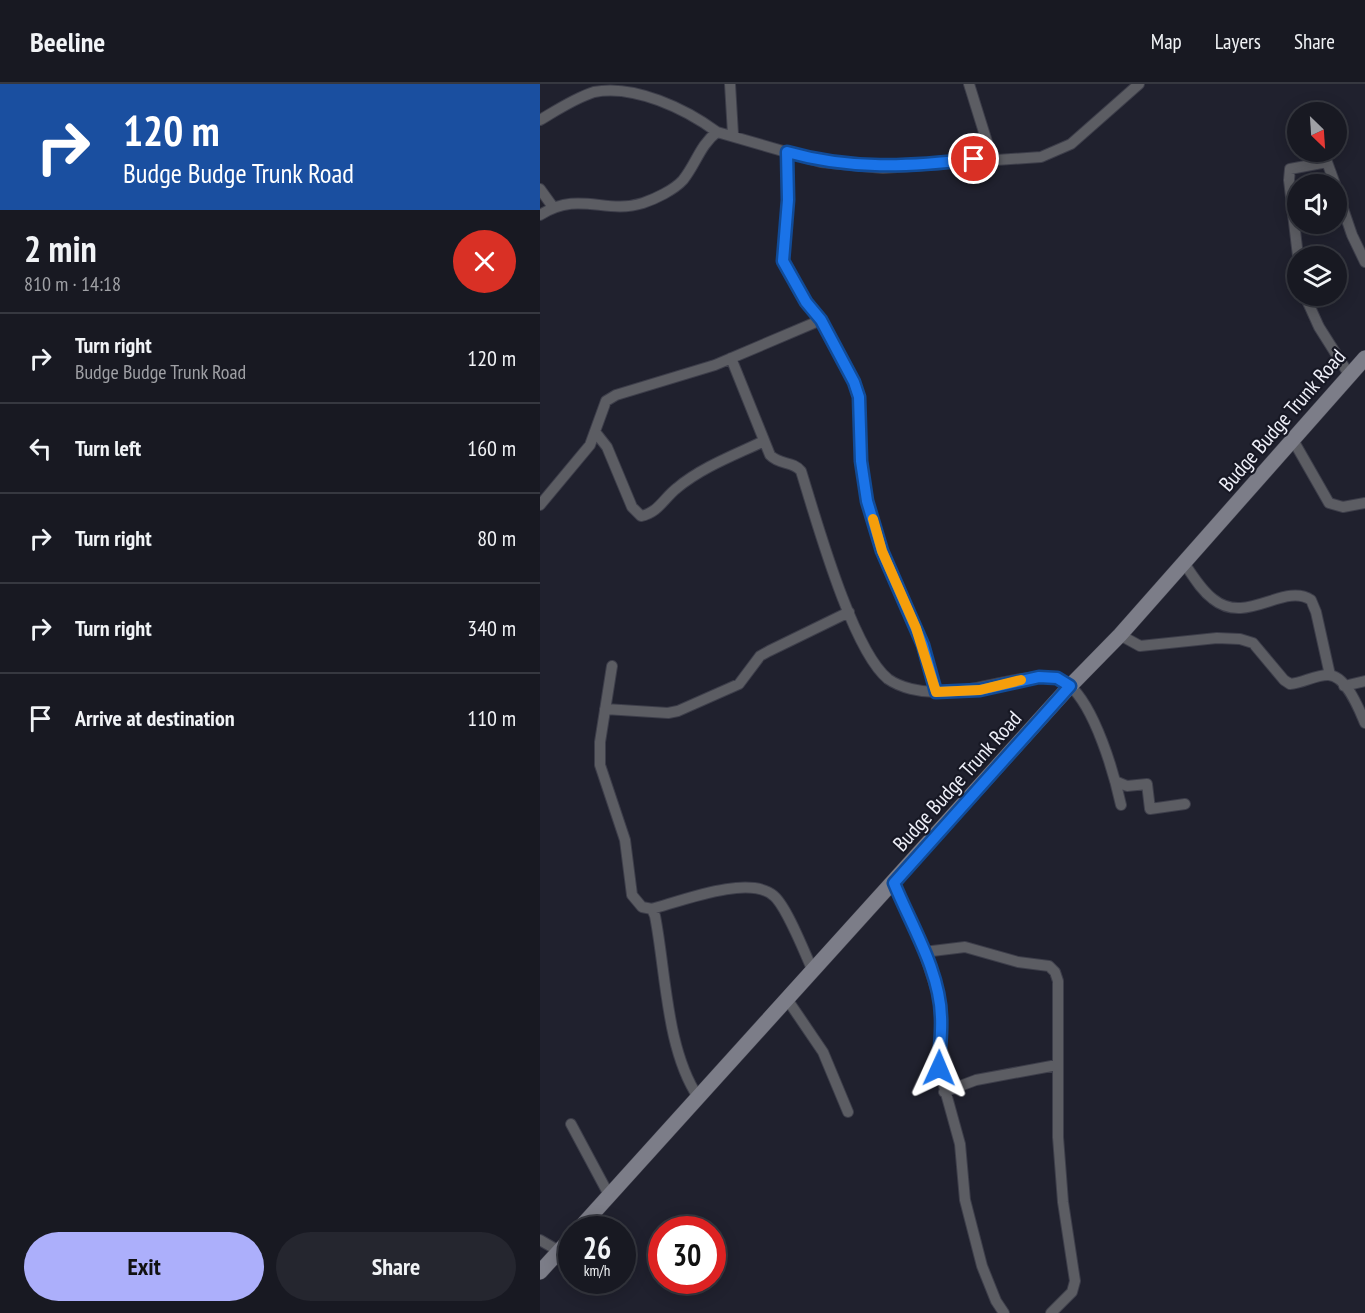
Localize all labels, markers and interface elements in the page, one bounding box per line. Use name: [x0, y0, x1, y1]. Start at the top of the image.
text: Beeline: [30, 23, 105, 60]
text: Map: [1151, 28, 1182, 55]
text: Layers: [1215, 28, 1261, 55]
text: Share: [1294, 28, 1335, 55]
north arrow: [1287, 102, 1347, 162]
map controls: [1287, 102, 1347, 306]
text: 120 m: [123, 103, 220, 158]
icon: right: [24, 108, 102, 186]
pin: [948, 133, 999, 184]
icon: arrive: [957, 142, 990, 175]
text: Budge Budge Trunk Road: [123, 156, 354, 190]
button: sound: [1287, 174, 1347, 234]
text: 2 min: [24, 225, 97, 272]
button: close: [453, 230, 516, 293]
button: layers: [1287, 246, 1347, 306]
text: 810 m · 14:18: [24, 271, 121, 297]
text: Turn right: [75, 331, 152, 359]
icon: right: [24, 342, 57, 375]
street label: Budge Budge Trunk Road: [1213, 343, 1351, 497]
text: 120 m: [467, 344, 516, 372]
text: Budge Budge Trunk Road: [75, 359, 246, 385]
icon: left: [24, 432, 57, 465]
text: Turn left: [75, 434, 141, 462]
text: 160 m: [467, 434, 516, 462]
icon: right: [24, 522, 57, 555]
text: Turn right: [75, 524, 152, 552]
text: 80 m: [477, 524, 516, 552]
icon: right: [24, 612, 57, 645]
text: Turn right: [75, 614, 152, 642]
text: 340 m: [467, 614, 516, 642]
icon: arrive: [24, 702, 57, 735]
text: Arrive at destination: [75, 704, 235, 732]
text: 110 m: [467, 704, 516, 732]
street label: Budge Budge Trunk Road: [887, 705, 1027, 857]
position arrow: [907, 1036, 971, 1100]
speed limit sign: 30: [648, 1216, 726, 1294]
text: 26: [583, 1228, 611, 1267]
button: Exit: [24, 1232, 264, 1301]
button: Share: [276, 1232, 516, 1301]
text: km/h: [584, 1261, 610, 1280]

